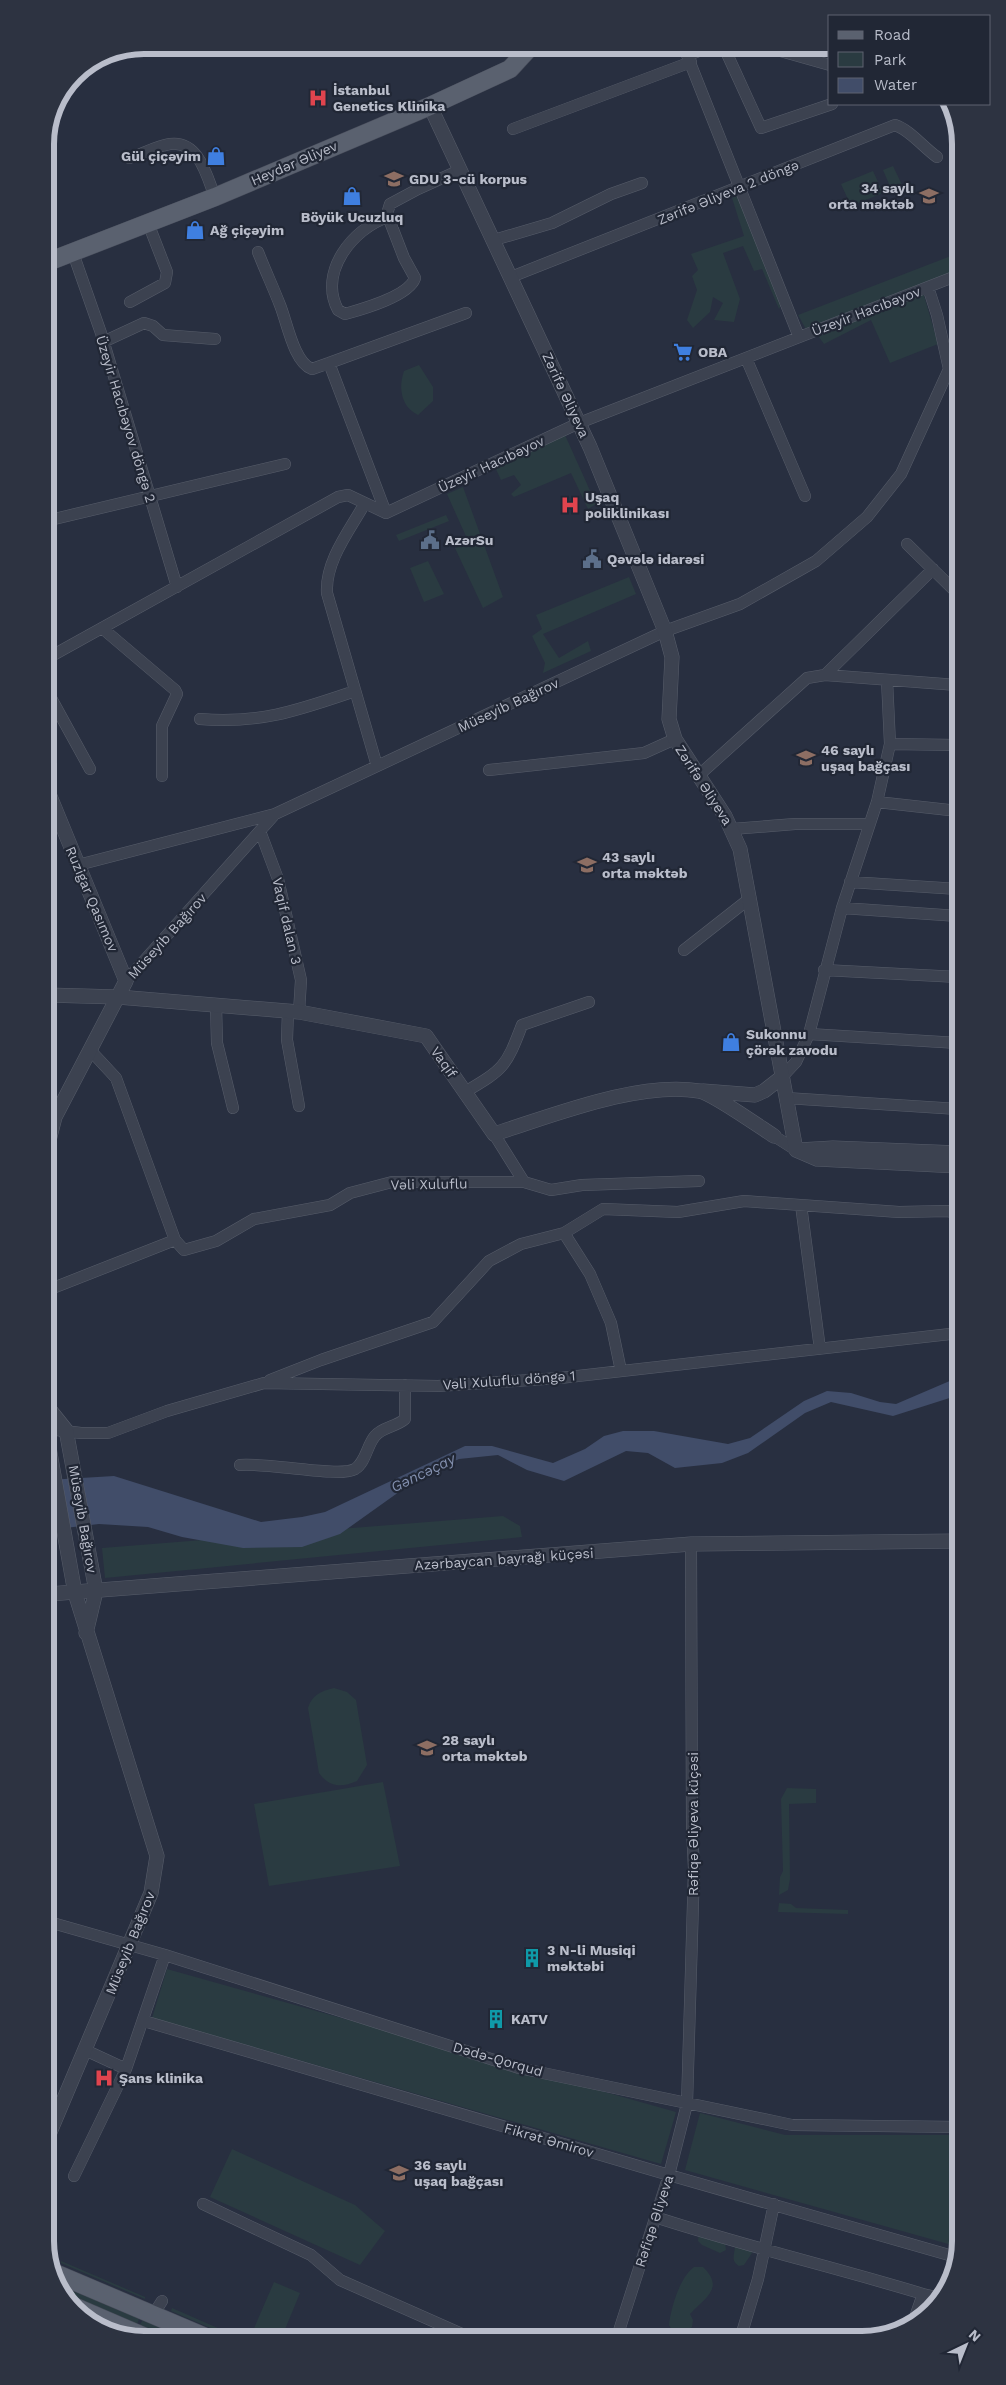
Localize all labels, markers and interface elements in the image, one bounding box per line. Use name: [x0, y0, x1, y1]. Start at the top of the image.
legend: [828, 15, 991, 105]
text: Road: [874, 26, 911, 44]
text: Park: [874, 51, 907, 69]
text: Water: [874, 76, 917, 94]
place label: İstanbul Genetics Klinika: [333, 82, 446, 114]
hospital icon: İstanbul Genetics Klinika: [307, 87, 329, 109]
street label: Heydər Əliyev: [248, 137, 340, 188]
shop icon: Gül çiçəyim: [205, 145, 227, 167]
place label: Gül çiçəyim: [121, 148, 201, 164]
street label: Zərifə Əliyeva 2 döngə: [655, 156, 801, 228]
school or university icon: GDU 3-cü korpus: [383, 168, 405, 190]
place label: GDU 3-cü korpus: [409, 171, 528, 187]
place label: 34 saylı orta məktəb: [829, 180, 914, 212]
shop icon: Böyük Ucuzluq: [341, 185, 363, 207]
school or university icon: 34 saylı orta məktəb: [918, 185, 940, 207]
place label: Böyük Ucuzluq: [301, 209, 403, 225]
shop icon: Ağ çiçəyim: [184, 219, 206, 241]
place label: Ağ çiçəyim: [210, 222, 284, 238]
street label: Üzeyir Hacıbəyov: [809, 283, 923, 339]
street label: Üzeyir Hacıbəyov döngə 2: [93, 333, 159, 505]
supermarket icon: OBA: [672, 341, 694, 363]
place label: OBA: [698, 344, 728, 360]
street label: Zərifə Əliyeva: [539, 350, 593, 440]
street label: Üzeyir Hacıbəyov: [435, 432, 547, 496]
place label: Uşaq poliklinikası: [585, 489, 669, 521]
hospital icon: Uşaq poliklinikası: [559, 494, 581, 516]
public building icon: AzərSu: [419, 529, 441, 551]
place label: AzərSu: [445, 532, 493, 548]
public building icon: Qəvələ idarəsi: [581, 548, 603, 570]
place label: Qəvələ idarəsi: [607, 551, 704, 567]
street label: Müseyib Bağırov: [455, 674, 562, 735]
street label: Zərifə Əliyeva: [672, 742, 736, 828]
place label: 46 saylı uşaq bağçası: [821, 742, 910, 774]
school or university icon: 46 saylı uşaq bağçası: [795, 747, 817, 769]
street label: Ruzigar Qasımov: [63, 844, 122, 955]
place label: 43 saylı orta məktəb: [602, 849, 688, 881]
school or university icon: 43 saylı orta məktəb: [576, 854, 598, 876]
street label: Vaqif dalan 3: [269, 876, 305, 966]
street label: Müseyib Bağırov: [124, 889, 210, 982]
place label: Sukonnu çörək zavodu: [746, 1026, 837, 1058]
shop icon: Sukonnu çörək zavodu: [720, 1031, 742, 1053]
street label: Vaqif: [428, 1043, 461, 1081]
street label: Vəli Xuluflu: [390, 1175, 468, 1193]
street label: Vəli Xuluflu döngə 1: [442, 1367, 576, 1393]
water label: Gəncəçay: [388, 1449, 459, 1496]
street label: Müseyib Bağırov: [66, 1464, 101, 1575]
street label: Azərbaycan bayrağı küçəsi: [414, 1545, 594, 1573]
place label: 28 saylı orta məktəb: [442, 1732, 528, 1764]
school or university icon: 28 saylı orta məktəb: [416, 1737, 438, 1759]
street label: Rəfiqə Əliyeva küçəsi: [685, 1752, 701, 1896]
street label: Müseyib Bağırov: [102, 1889, 158, 1997]
place label: 3 N-li Musiqi məktəbi: [547, 1942, 635, 1974]
building icon: 3 N-li Musiqi məktəbi: [521, 1947, 543, 1969]
building icon: KATV: [485, 2008, 507, 2030]
place label: KATV: [511, 2011, 548, 2027]
street label: Dədə-Qorqud: [451, 2039, 545, 2079]
hospital icon: Şans klinika: [93, 2067, 115, 2089]
place label: Şans klinika: [119, 2070, 204, 2086]
street label: Fikrət Əmirov: [502, 2120, 596, 2161]
place label: 36 saylı uşaq bağçası: [414, 2157, 503, 2189]
school or university icon: 36 saylı uşaq bağçası: [388, 2162, 410, 2184]
street label: Rəfiqə Əliyeva: [632, 2173, 676, 2269]
north arrow: [941, 2320, 991, 2370]
text: N: [966, 2326, 984, 2345]

